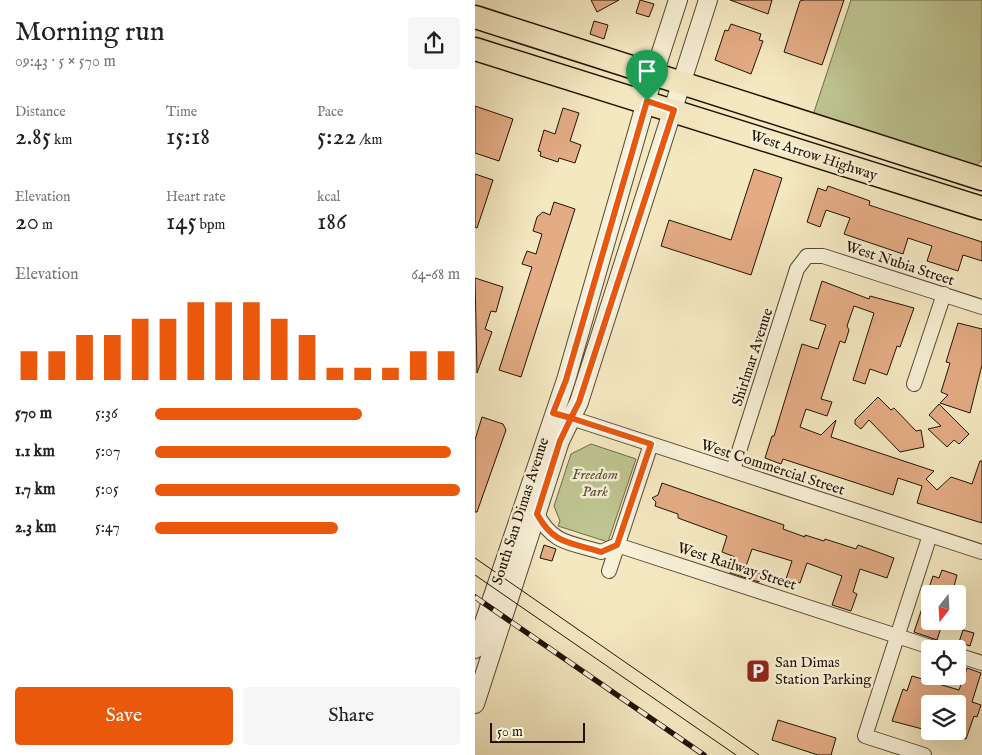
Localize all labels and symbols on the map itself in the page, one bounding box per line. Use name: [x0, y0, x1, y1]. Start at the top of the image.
pin: [626, 50, 668, 101]
street label: West Arrow Highway: [748, 126, 880, 185]
street label: West Nubia Street: [843, 237, 957, 290]
street label: Shirlmar Avenue: [728, 306, 777, 409]
street label: South San Dimas Avenue: [488, 435, 553, 587]
street label: West Commercial Street: [699, 435, 847, 500]
park label: Freedom Park: [572, 465, 618, 501]
street label: West Railway Street: [675, 538, 799, 595]
north arrow: [921, 585, 966, 630]
place label: San Dimas Station Parking: [775, 653, 872, 689]
parking icon: San Dimas Station Parking: [745, 658, 771, 684]
scale bar: [490, 720, 585, 743]

